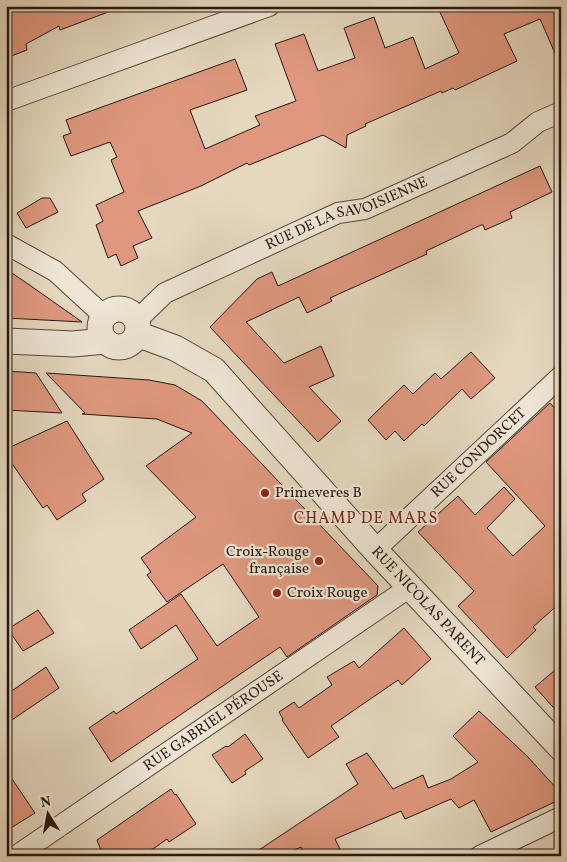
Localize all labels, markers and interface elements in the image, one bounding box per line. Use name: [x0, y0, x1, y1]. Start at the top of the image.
street label: RUE DE LA SAVOISIENNE: [262, 172, 431, 256]
street label: RUE CONDORCET: [426, 403, 531, 503]
place label: Primeveres B: [275, 483, 362, 504]
marker: Primeveres B: [259, 487, 271, 499]
district label: CHAMP DE MARS: [294, 508, 438, 530]
place label: Croix-Rouge française: [226, 542, 309, 580]
street label: RUE NICOLAS PARENT: [366, 542, 490, 671]
marker: Croix-Rouge française: [313, 555, 325, 567]
place label: Croix Rouge: [287, 583, 368, 604]
marker: Croix Rouge: [271, 587, 283, 599]
street label: RUE GABRIEL PÉROUSE: [139, 666, 288, 777]
north arrow: [22, 790, 72, 840]
text: N: [39, 792, 53, 813]

